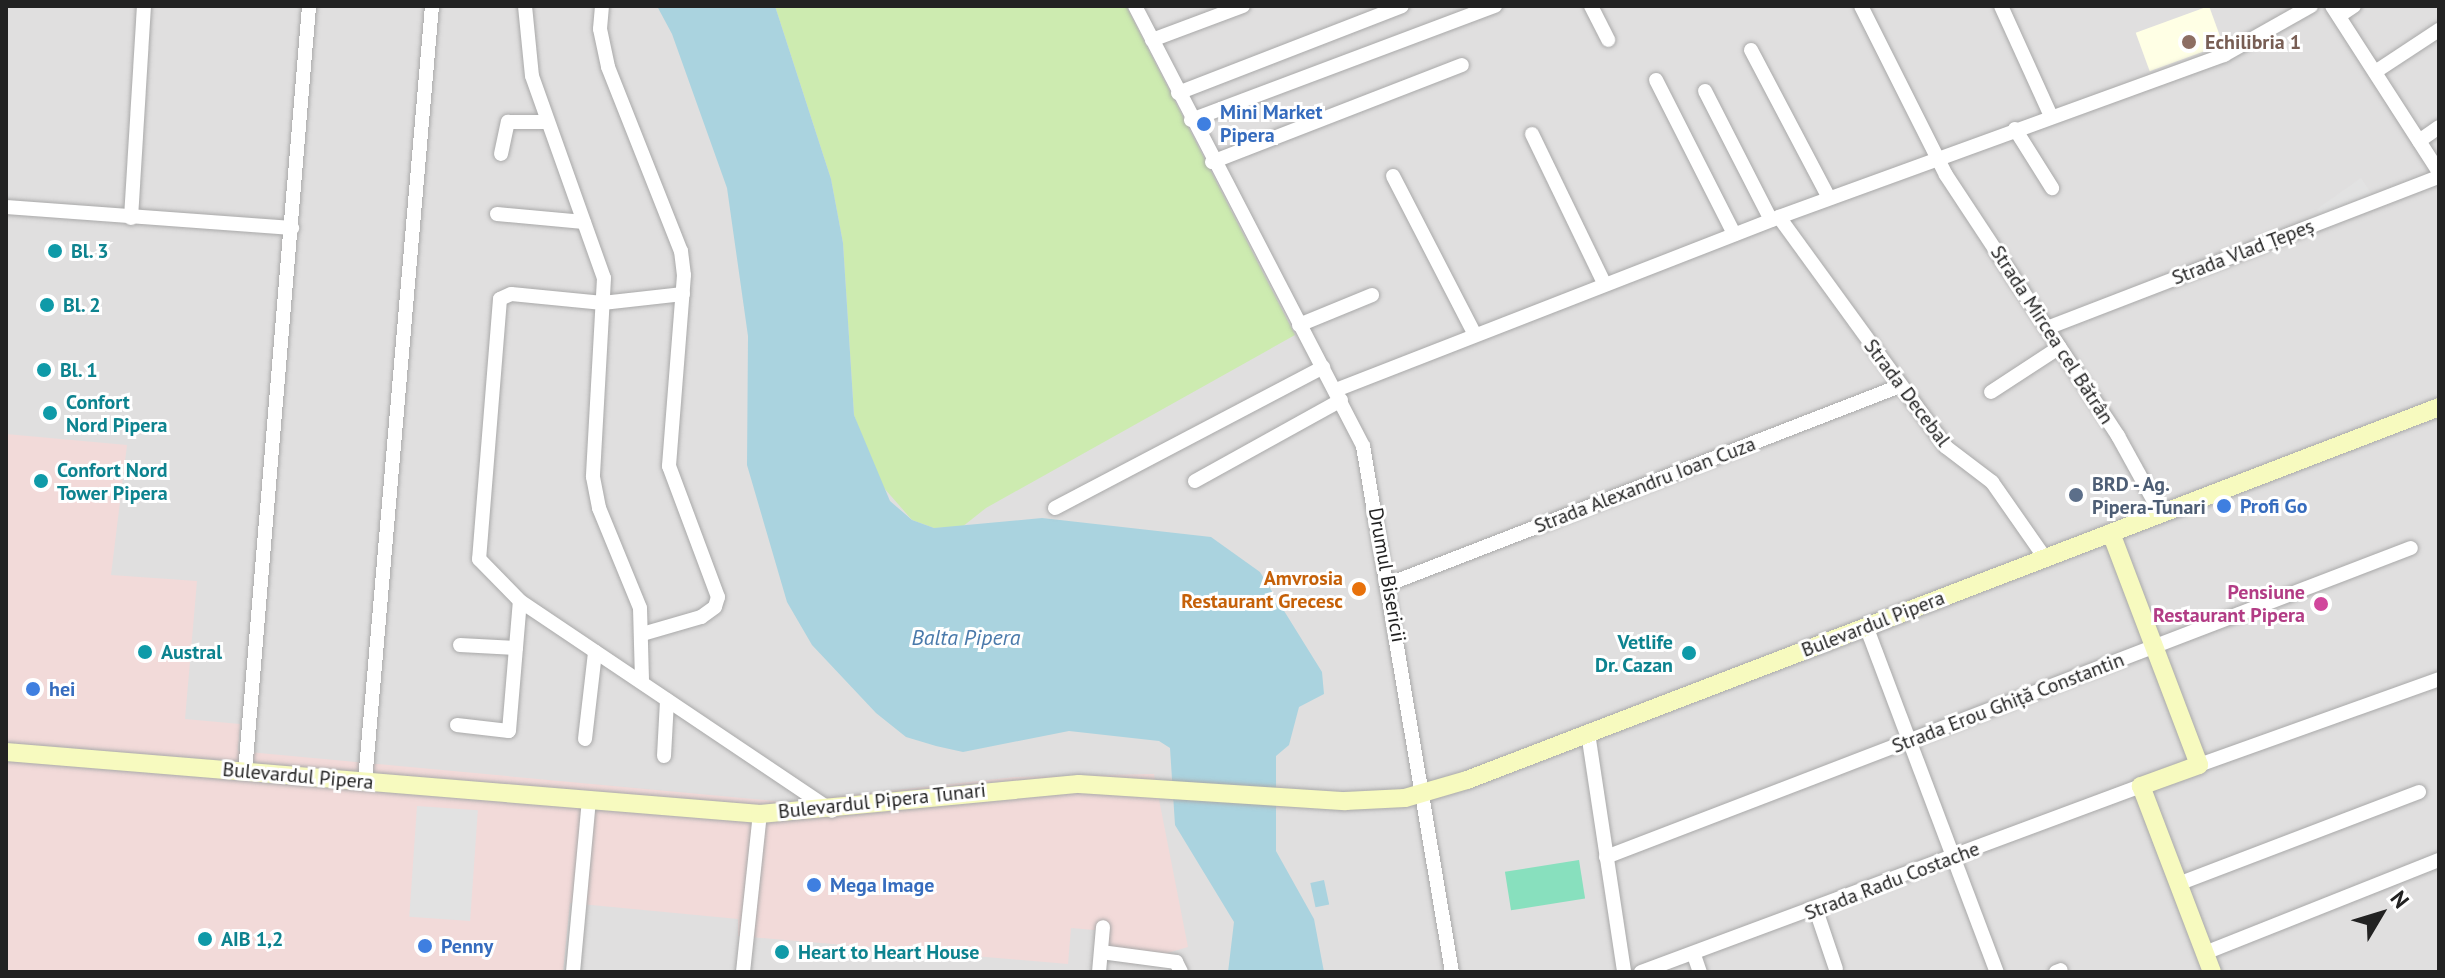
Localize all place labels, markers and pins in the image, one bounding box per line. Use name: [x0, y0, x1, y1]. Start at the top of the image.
place label: Echilibria 1: [2205, 30, 2301, 54]
marker: Echilibria 1: [2180, 33, 2198, 51]
place label: Mini Market Pipera: [1220, 100, 1322, 147]
marker: Mini Market Pipera: [1195, 115, 1213, 133]
place label: Bl. 3: [71, 239, 110, 263]
marker: Bl. 3: [46, 242, 64, 260]
place label: Bl. 2: [63, 293, 102, 317]
marker: Bl. 2: [38, 296, 56, 314]
place label: Bl. 1: [60, 358, 99, 382]
marker: Bl. 1: [35, 361, 53, 379]
place label: Confort Nord Pipera: [66, 390, 167, 437]
marker: Confort Nord Pipera: [41, 404, 59, 422]
place label: Confort Nord Tower Pipera: [57, 458, 168, 505]
marker: Confort Nord Tower Pipera: [32, 472, 50, 490]
place label: BRD - Ag. Pipera-Tunari: [2092, 472, 2206, 519]
marker: BRD - Ag. Pipera-Tunari: [2067, 486, 2085, 504]
place label: Profi Go: [2240, 494, 2308, 518]
marker: Profi Go: [2215, 497, 2233, 515]
place label: Amvrosia Restaurant Grecesc: [1181, 566, 1343, 613]
marker: Amvrosia Restaurant Grecesc: [1350, 580, 1368, 598]
place label: Pensiune Restaurant Pipera: [2153, 580, 2305, 627]
marker: Pensiune Restaurant Pipera: [2312, 595, 2330, 613]
place label: Vetlife Dr. Cazan: [1593, 630, 1673, 677]
place label: Austral: [161, 640, 222, 664]
marker: Austral: [136, 643, 154, 661]
marker: Vetlife Dr. Cazan: [1680, 644, 1698, 662]
place label: hei: [49, 677, 75, 701]
marker: hei: [24, 680, 42, 698]
place label: Mega Image: [830, 873, 934, 897]
marker: Mega Image: [805, 876, 823, 894]
place label: AIB 1,2: [221, 927, 283, 951]
marker: AIB 1,2: [196, 930, 214, 948]
place label: Penny: [441, 934, 493, 958]
marker: Penny: [416, 937, 434, 955]
place label: Heart to Heart House: [798, 940, 979, 964]
marker: Heart to Heart House: [773, 943, 791, 961]

